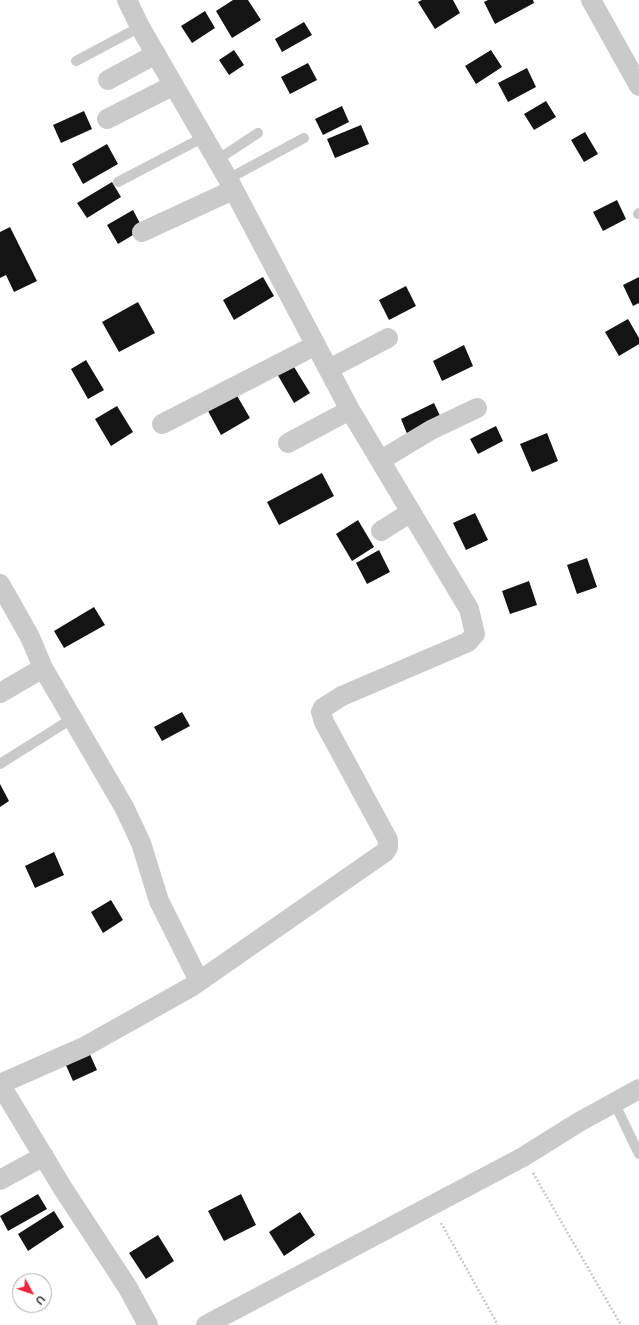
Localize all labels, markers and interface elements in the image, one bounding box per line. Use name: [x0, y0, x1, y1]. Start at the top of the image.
north arrow: [12, 1273, 52, 1313]
text: U: [33, 1293, 48, 1308]

